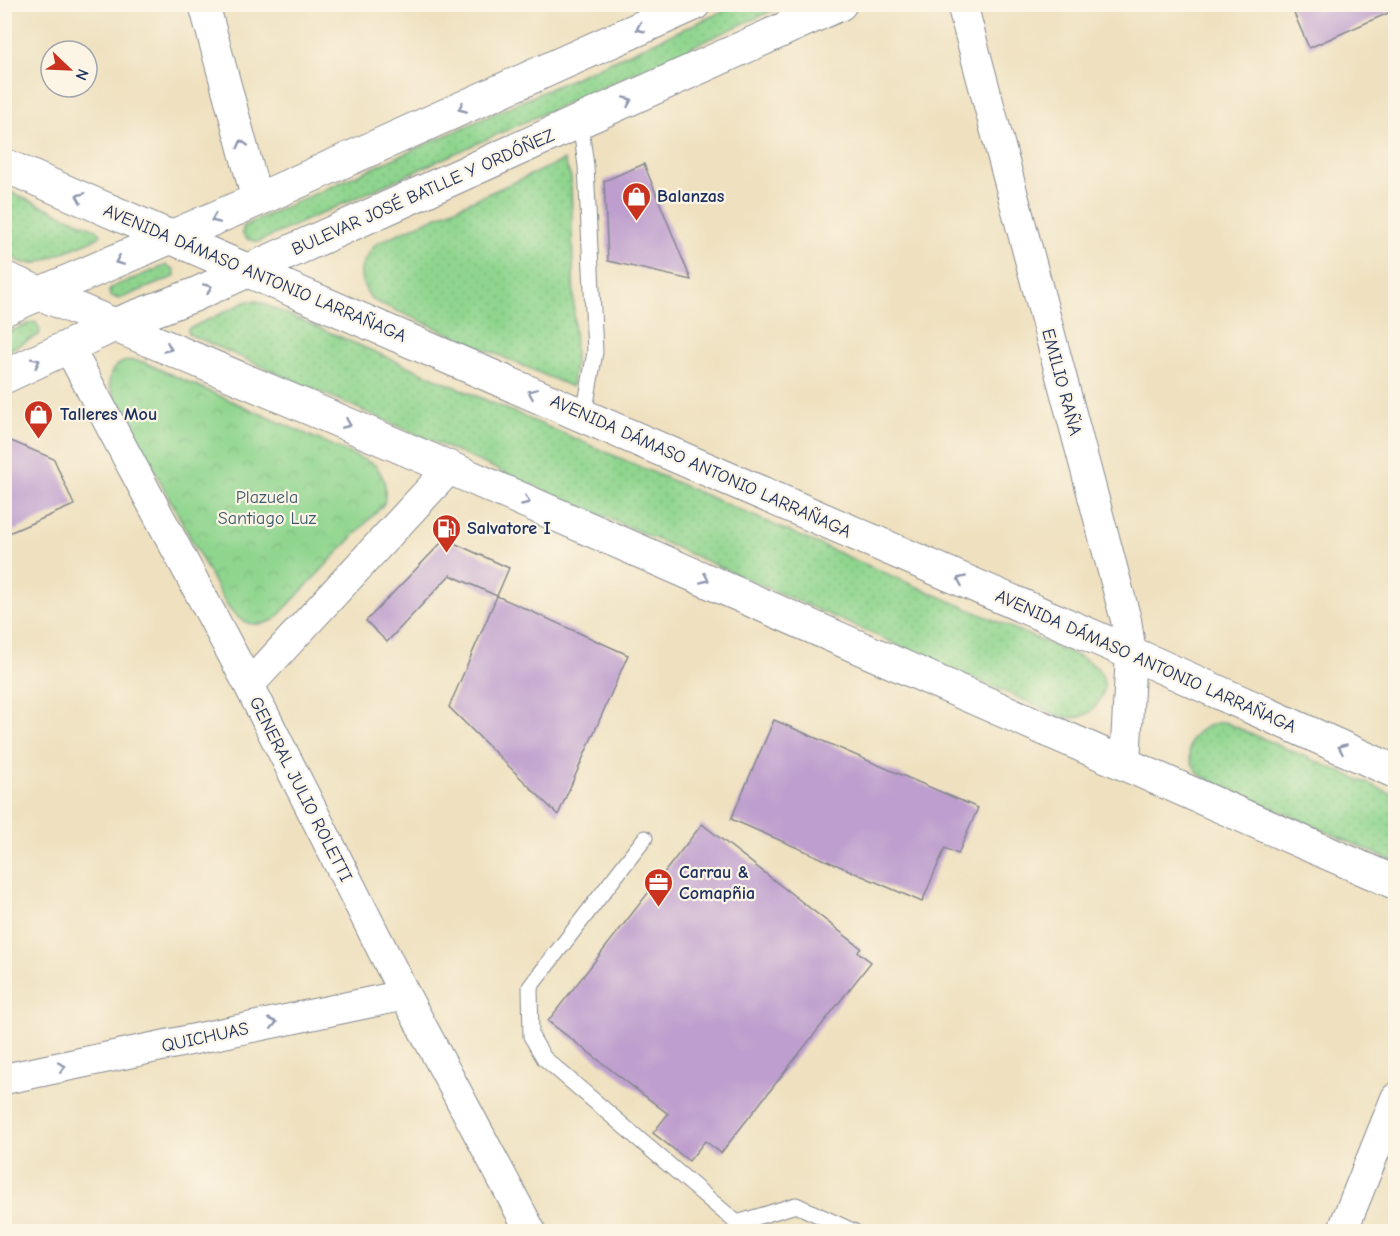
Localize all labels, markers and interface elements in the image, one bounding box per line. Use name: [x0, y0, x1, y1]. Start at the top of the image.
one-way arrow: [636, 21, 647, 33]
north arrow: [39, 39, 99, 99]
text: N: [72, 66, 92, 83]
one-way arrow: [622, 96, 633, 108]
one-way arrow: [458, 101, 469, 113]
street label: BULEVAR JOSÉ BATLLE Y ORDÓÑEZ: [288, 124, 558, 260]
one-way arrow: [236, 139, 249, 149]
shop icon: Balanzas: [620, 180, 652, 222]
place label: Balanzas: [657, 186, 725, 207]
one-way arrow: [75, 193, 86, 205]
street label: AVENIDA DÁMASO ANTONIO LARRAÑAGA: [100, 199, 410, 347]
one-way arrow: [210, 212, 221, 224]
one-way arrow: [114, 254, 125, 266]
one-way arrow: [201, 284, 212, 296]
street label: EMILIO RAÑA: [1037, 326, 1086, 438]
one-way arrow: [161, 341, 172, 353]
one-way arrow: [30, 357, 41, 369]
one-way arrow: [528, 388, 539, 400]
street label: AVENIDA DÁMASO ANTONIO LARRAÑAGA: [547, 389, 855, 543]
shop icon: Talleres Mou: [23, 398, 55, 440]
place label: Talleres Mou: [60, 404, 157, 425]
one-way arrow: [341, 417, 352, 429]
park label: Plazuela Santiago Luz: [218, 487, 316, 529]
one-way arrow: [520, 494, 531, 506]
fuel station icon: Salvatore I: [430, 512, 462, 554]
place label: Salvatore I: [467, 518, 551, 539]
one-way arrow: [699, 572, 710, 584]
one-way arrow: [957, 575, 968, 587]
street label: AVENIDA DÁMASO ANTONIO LARRAÑAGA: [992, 584, 1300, 738]
street label: GENERAL JULIO ROLETTI: [245, 693, 356, 885]
one-way arrow: [1338, 744, 1349, 756]
place label: Carrau & Comapñia: [679, 862, 755, 904]
office icon: Carrau & Comapñia: [642, 866, 674, 908]
one-way arrow: [268, 1017, 278, 1030]
street label: QUICHUAS: [160, 1018, 251, 1057]
one-way arrow: [56, 1061, 66, 1074]

